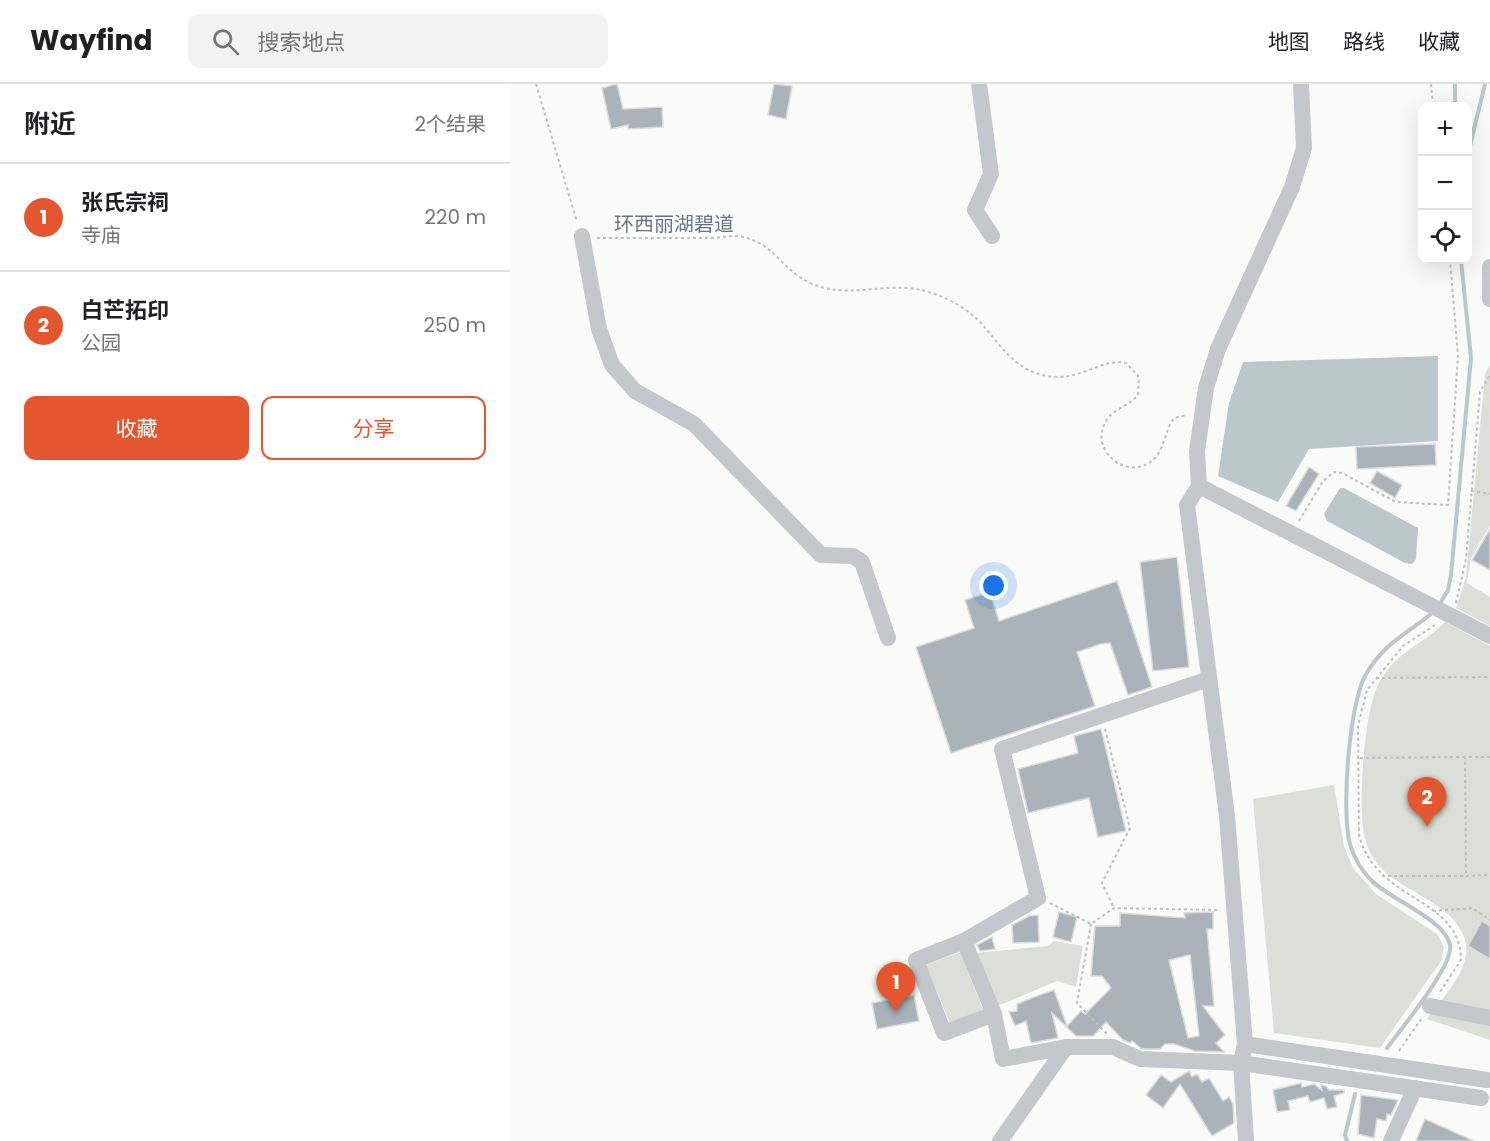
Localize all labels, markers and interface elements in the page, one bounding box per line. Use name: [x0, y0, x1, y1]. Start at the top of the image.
search box: [188, 14, 608, 68]
text: Wayfind: [30, 21, 152, 60]
icon: search: [209, 25, 242, 58]
text: 搜索地点: [257, 27, 345, 58]
text: 地图: [1268, 27, 1310, 56]
text: 路线: [1343, 27, 1385, 56]
text: 收藏: [1418, 27, 1460, 56]
map controls: [1418, 102, 1472, 264]
button: +: [1418, 102, 1472, 156]
text: 附近: [24, 106, 76, 142]
text: 2个结果: [415, 110, 486, 138]
button: −: [1418, 156, 1472, 210]
text: 张氏宗祠: [81, 187, 169, 218]
text: 1: [40, 203, 47, 231]
text: 220 m: [425, 203, 486, 231]
street label: 环西丽湖碧道: [614, 210, 734, 238]
button: locate: [1418, 210, 1472, 264]
text: 寺庙: [81, 221, 121, 249]
text: 白芒拓印: [81, 295, 169, 326]
text: 2: [38, 311, 49, 339]
text: 250 m: [423, 311, 486, 339]
text: 公园: [81, 329, 121, 357]
button: 收藏: [24, 396, 249, 460]
button: 分享: [261, 396, 486, 460]
your location: [979, 571, 1008, 600]
pin: 2: [1408, 778, 1446, 827]
pin: 1: [876, 962, 916, 1012]

